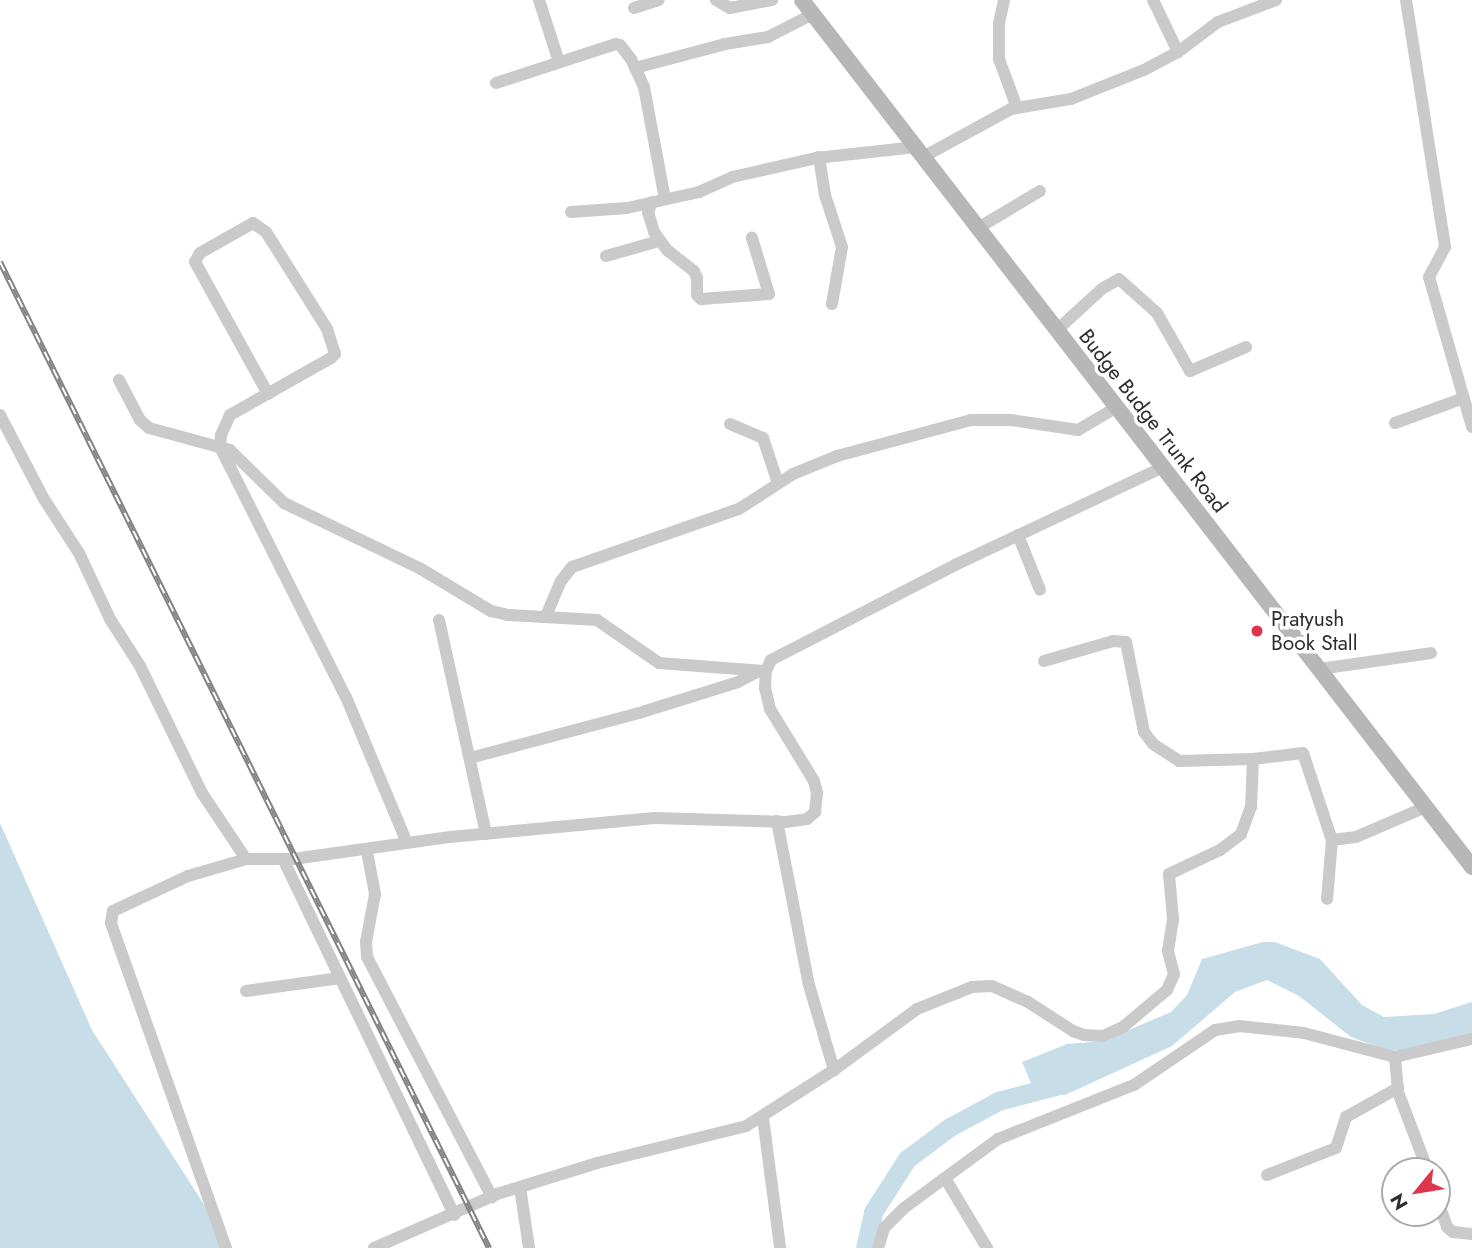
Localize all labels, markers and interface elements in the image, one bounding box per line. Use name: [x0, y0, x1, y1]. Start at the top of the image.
street label: Budge Budge Trunk Road: [1074, 324, 1232, 518]
place label: Pratyush Book Stall: [1271, 606, 1357, 656]
marker: Pratyush Book Stall: [1249, 623, 1265, 639]
north arrow: [1381, 1157, 1451, 1227]
text: N: [1384, 1188, 1415, 1215]

